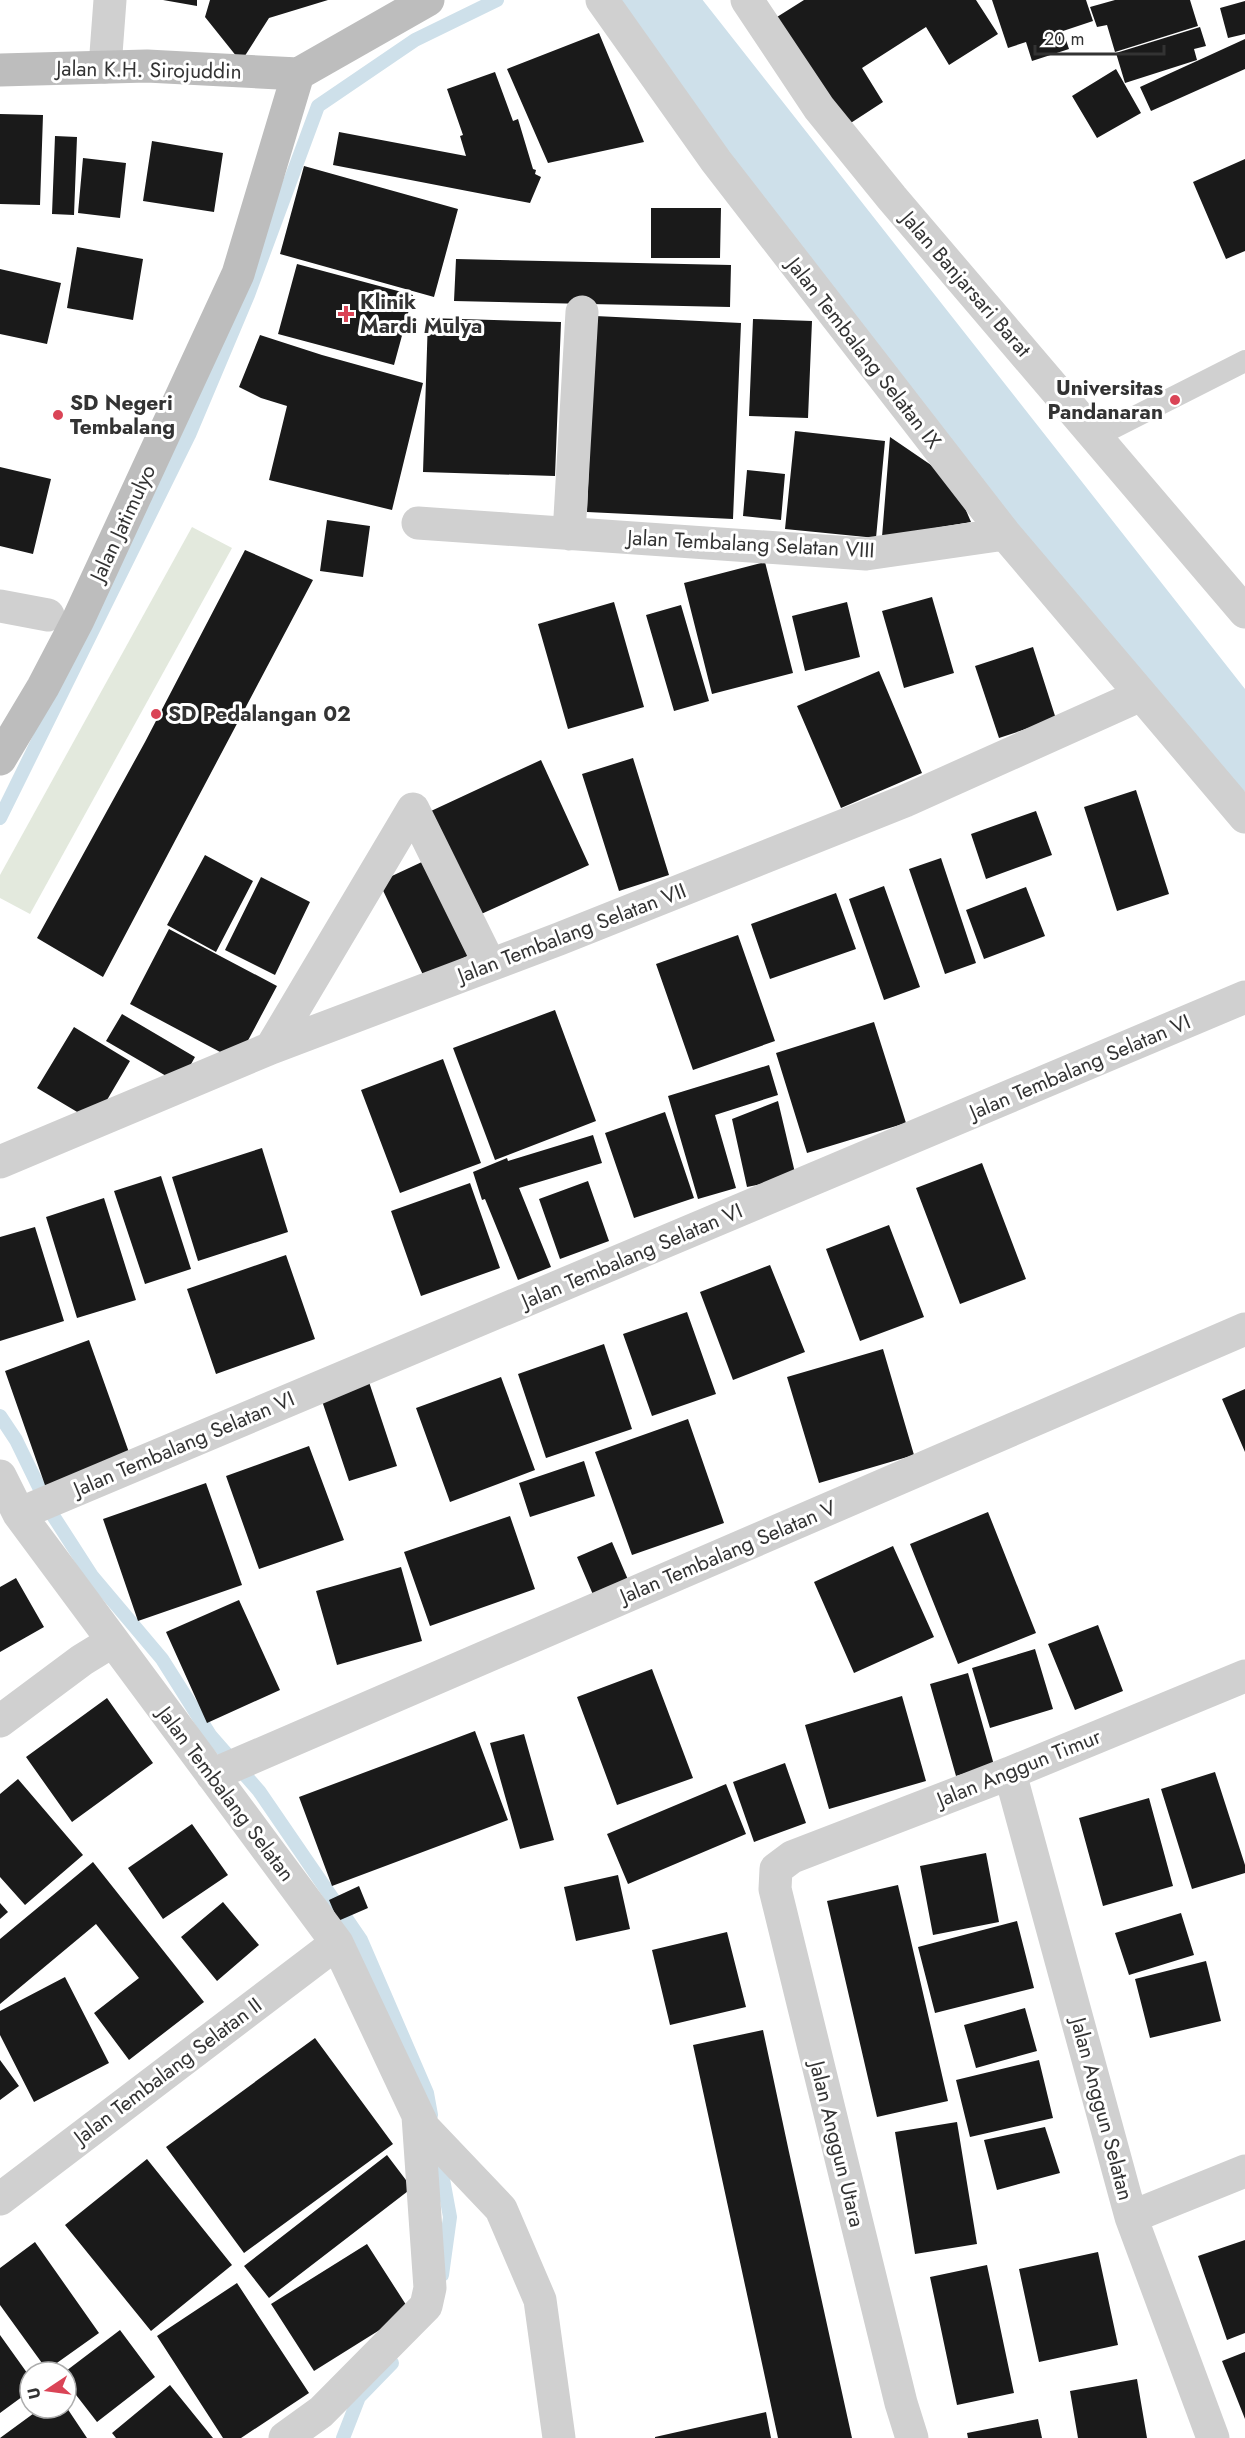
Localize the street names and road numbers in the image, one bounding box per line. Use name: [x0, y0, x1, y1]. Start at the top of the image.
street label: Jalan K.H. Sirojuddin: [53, 53, 242, 87]
street label: Jalan Banjarsari Barat: [892, 202, 1038, 363]
street label: Jalan Tembalang Selatan IX: [778, 249, 948, 455]
street label: Jalan Jatimulyo: [82, 460, 163, 589]
street label: Jalan Tembalang Selatan VIII: [624, 522, 875, 565]
street label: Jalan Tembalang Selatan VII: [451, 876, 691, 992]
street label: Jalan Tembalang Selatan VI: [962, 1007, 1195, 1128]
street label: Jalan Tembalang Selatan VI: [514, 1196, 747, 1317]
street label: Jalan Tembalang Selatan VI: [66, 1384, 299, 1505]
street label: Jalan Tembalang Selatan V: [613, 1493, 841, 1612]
street label: Jalan Tembalang Selatan: [148, 1698, 302, 1888]
street label: Jalan Anggun Timur: [930, 1721, 1106, 1816]
street label: Jalan Tembalang Selatan II: [65, 1990, 268, 2154]
street label: Jalan Anggun Selatan: [1062, 2011, 1141, 2204]
street label: Jalan Anggun Utara: [801, 2055, 872, 2230]

